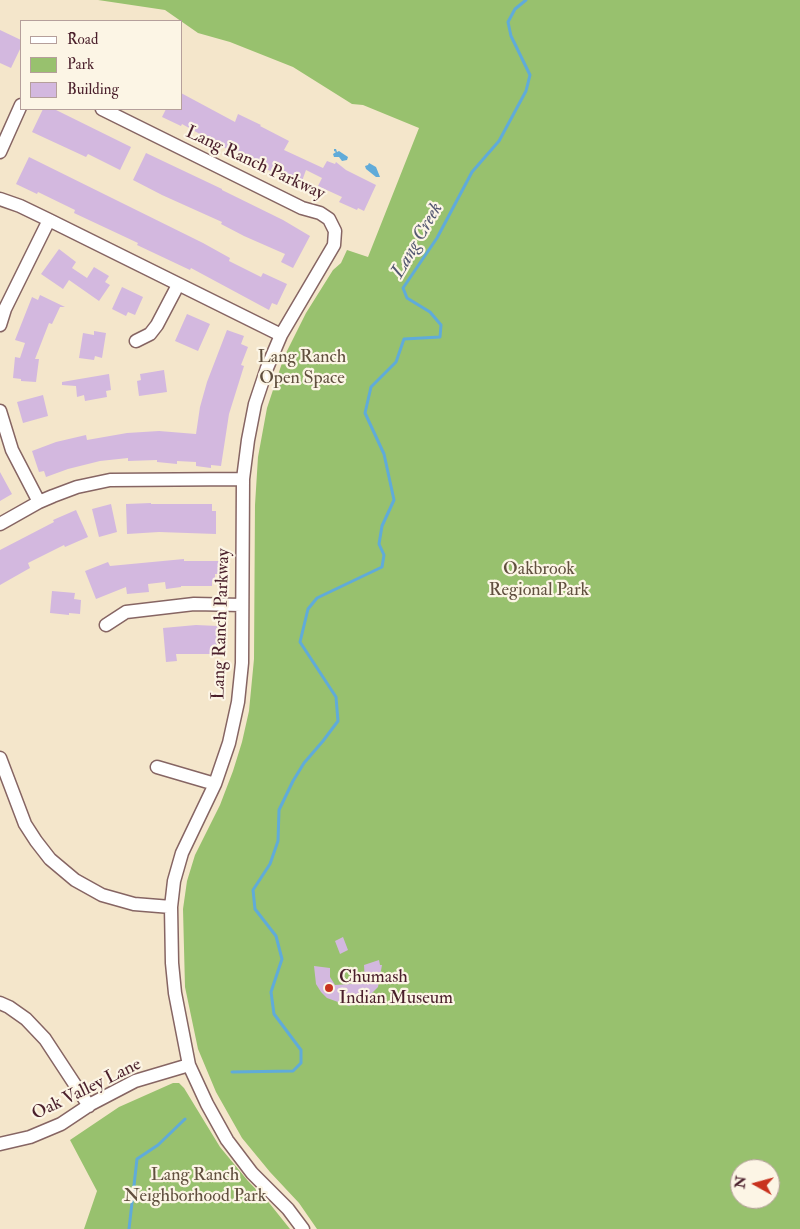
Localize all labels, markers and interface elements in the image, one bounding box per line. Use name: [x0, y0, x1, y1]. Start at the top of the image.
legend: [20, 20, 182, 110]
text: Road: [67, 30, 98, 49]
text: Park: [67, 55, 94, 74]
text: Building: [67, 80, 119, 99]
street label: Lang Ranch Parkway: [182, 122, 328, 206]
water label: Lang Creek: [387, 199, 449, 283]
park label: Lang Ranch Open Space: [258, 347, 346, 389]
street label: Lang Ranch Parkway: [209, 548, 235, 700]
park label: Oakbrook Regional Park: [489, 559, 589, 602]
place label: Chumash Indian Museum: [339, 967, 453, 1010]
marker: Chumash Indian Museum: [323, 982, 335, 994]
street label: Oak Valley Lane: [29, 1054, 145, 1126]
north arrow: [730, 1159, 780, 1209]
park label: Lang Ranch Neighborhood Park: [124, 1165, 266, 1208]
text: N: [731, 1175, 750, 1190]

